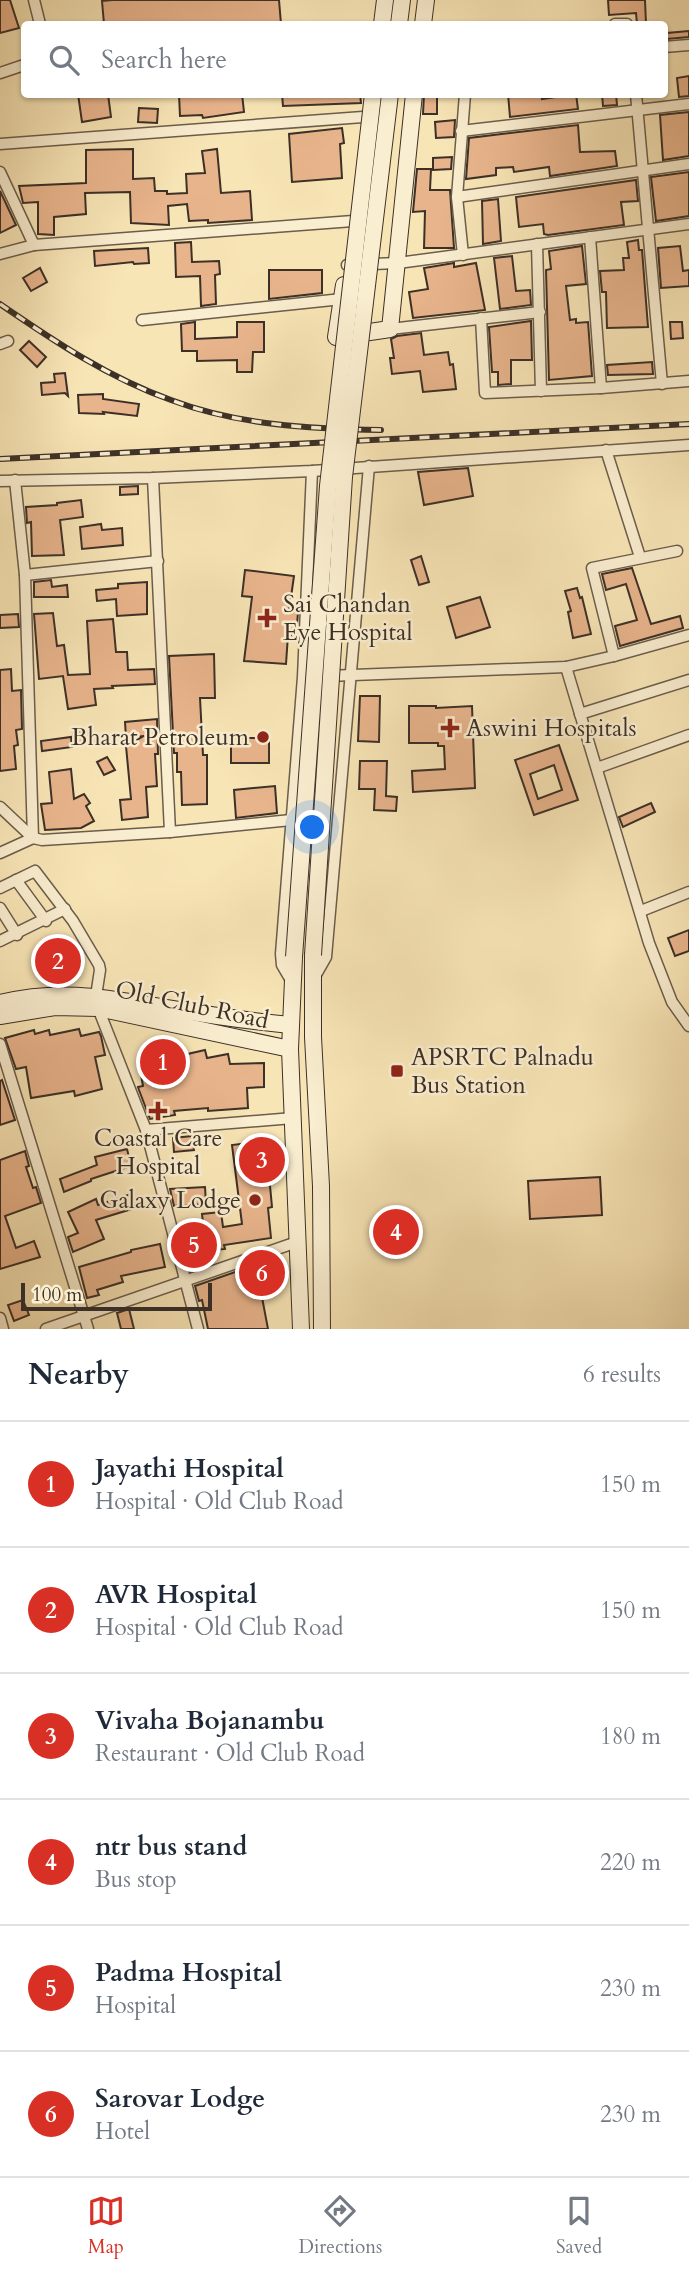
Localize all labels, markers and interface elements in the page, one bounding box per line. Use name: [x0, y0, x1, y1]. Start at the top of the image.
search box: [21, 21, 668, 98]
icon: search: [45, 41, 83, 79]
text: Search here: [101, 42, 227, 77]
place label: Sai Chandan Eye Hospital: [283, 588, 412, 649]
marker: Sai Chandan Eye Hospital: [257, 608, 277, 628]
place label: Aswini Hospitals: [466, 712, 637, 745]
marker: Aswini Hospitals: [440, 718, 460, 738]
place label: Bharat Petroleum: [71, 721, 250, 754]
marker: Bharat Petroleum: [255, 729, 271, 745]
your location: [295, 810, 329, 844]
pin: 2: [35, 935, 81, 987]
street label: Old Club Road: [112, 973, 272, 1037]
pin: 1: [140, 1036, 186, 1088]
place label: APSRTC Palnadu Bus Station: [411, 1041, 594, 1102]
marker: APSRTC Palnadu Bus Station: [389, 1063, 405, 1079]
marker: Coastal Care Hospital: [148, 1101, 168, 1121]
place label: Coastal Care Hospital: [94, 1122, 222, 1183]
pin: 3: [239, 1134, 285, 1186]
place label: Galaxy Lodge: [99, 1184, 241, 1217]
marker: Galaxy Lodge: [247, 1192, 263, 1208]
pin: 4: [373, 1206, 419, 1258]
pin: 5: [171, 1219, 217, 1271]
pin: 6: [239, 1247, 285, 1299]
scale bar: [21, 1280, 212, 1312]
text: 100 m: [32, 1282, 82, 1308]
text: Nearby: [28, 1354, 129, 1395]
text: 6 results: [583, 1359, 661, 1390]
text: Jayathi Hospital: [95, 1451, 284, 1486]
text: 1: [45, 1469, 57, 1500]
text: 150 m: [600, 1469, 661, 1500]
text: Hospital · Old Club Road: [95, 1486, 344, 1517]
text: AVR Hospital: [95, 1577, 257, 1612]
text: 2: [45, 1595, 57, 1626]
text: 150 m: [600, 1595, 661, 1626]
text: Hospital · Old Club Road: [95, 1612, 344, 1643]
text: Vivaha Bojanambu: [95, 1703, 325, 1738]
text: 3: [45, 1721, 57, 1752]
text: 180 m: [600, 1721, 661, 1752]
text: Restaurant · Old Club Road: [95, 1738, 365, 1769]
text: ntr bus stand: [95, 1829, 247, 1864]
text: 4: [45, 1847, 57, 1878]
text: 220 m: [600, 1847, 661, 1878]
text: Bus stop: [95, 1864, 177, 1895]
text: Padma Hospital: [95, 1955, 282, 1990]
text: 5: [45, 1973, 57, 2004]
text: 230 m: [600, 1973, 661, 2004]
text: Hospital: [95, 1990, 176, 2021]
text: Sarovar Lodge: [95, 2081, 265, 2116]
text: 6: [45, 2099, 57, 2130]
text: 230 m: [600, 2099, 661, 2130]
text: Hotel: [95, 2116, 150, 2147]
tab: Map: [87, 2192, 125, 2260]
tab: Directions: [299, 2192, 382, 2260]
tab: Saved: [556, 2192, 602, 2260]

